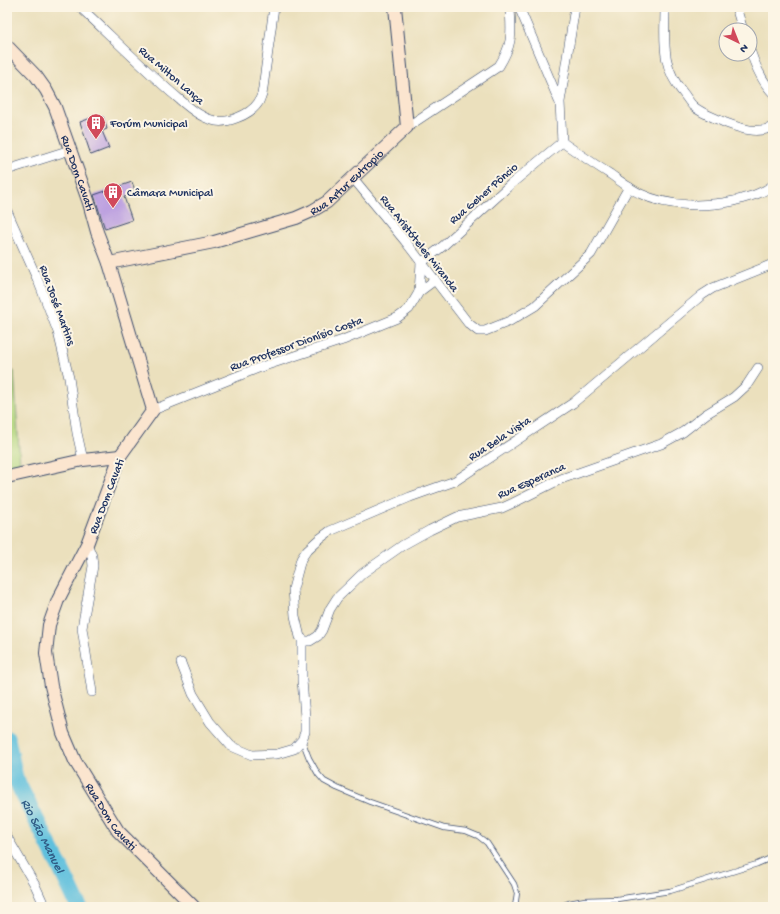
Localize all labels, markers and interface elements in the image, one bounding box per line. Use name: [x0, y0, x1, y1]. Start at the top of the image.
north arrow: [718, 22, 758, 62]
text: N: [737, 41, 750, 55]
street label: Rua Milton Lança: [135, 44, 207, 109]
building icon: Forúm Municipal: [85, 112, 107, 140]
place label: Forúm Municipal: [109, 118, 188, 132]
street label: Rua Dom Cavati: [57, 134, 96, 213]
street label: Rua Artur Eutropio: [308, 147, 387, 220]
street label: Rua Geher Pôncio: [447, 161, 521, 228]
building icon: Câmara Municipal: [102, 181, 124, 209]
place label: Câmara Municipal: [127, 187, 214, 201]
street label: Rua Aristóteles Miranda: [376, 193, 461, 296]
street label: Rua José Martins: [35, 264, 77, 348]
street label: Rua Professor Dionísio Costa: [228, 314, 365, 375]
street label: Rua Bela Vista: [466, 414, 534, 465]
street label: Rua Dom Cavati: [87, 457, 129, 536]
street label: Rua Esperanca: [496, 460, 568, 503]
street label: Rua Dom Cavati: [81, 781, 139, 855]
water label: Rio São Manuel: [17, 797, 67, 877]

